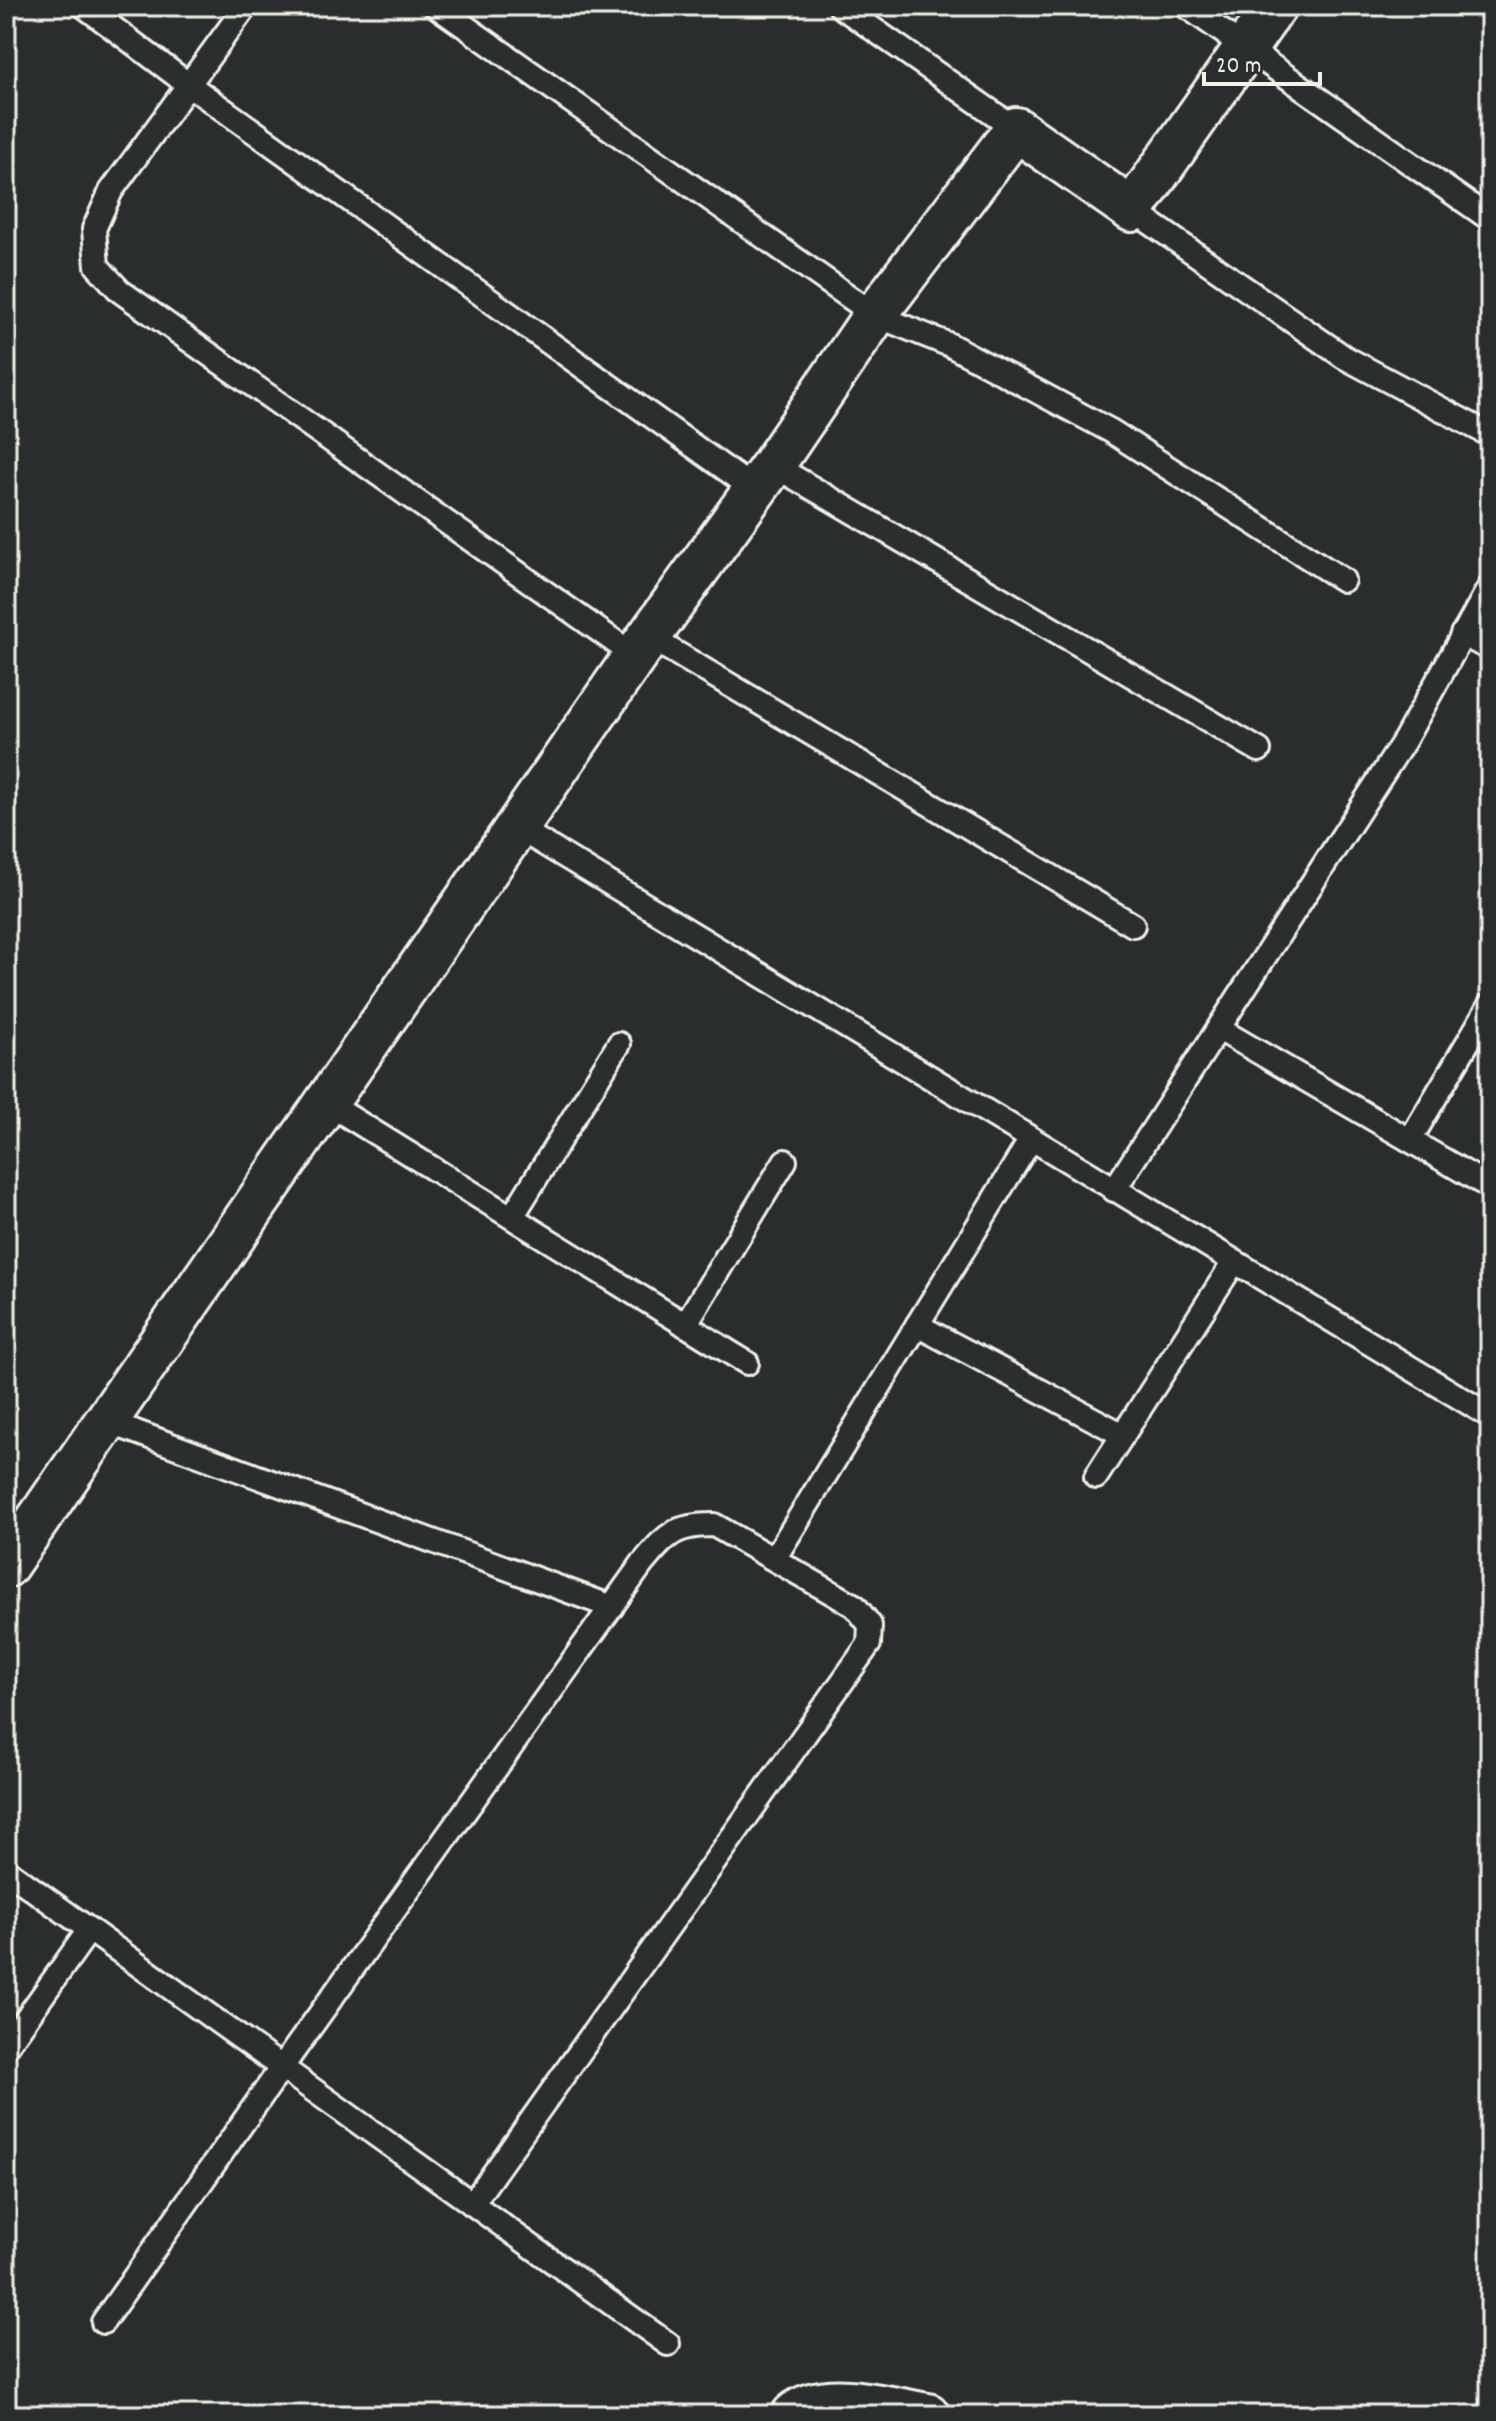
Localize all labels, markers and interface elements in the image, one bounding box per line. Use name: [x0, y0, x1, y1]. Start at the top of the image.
scale bar: [1204, 36, 1320, 86]
text: 20 m: [1216, 50, 1262, 84]

